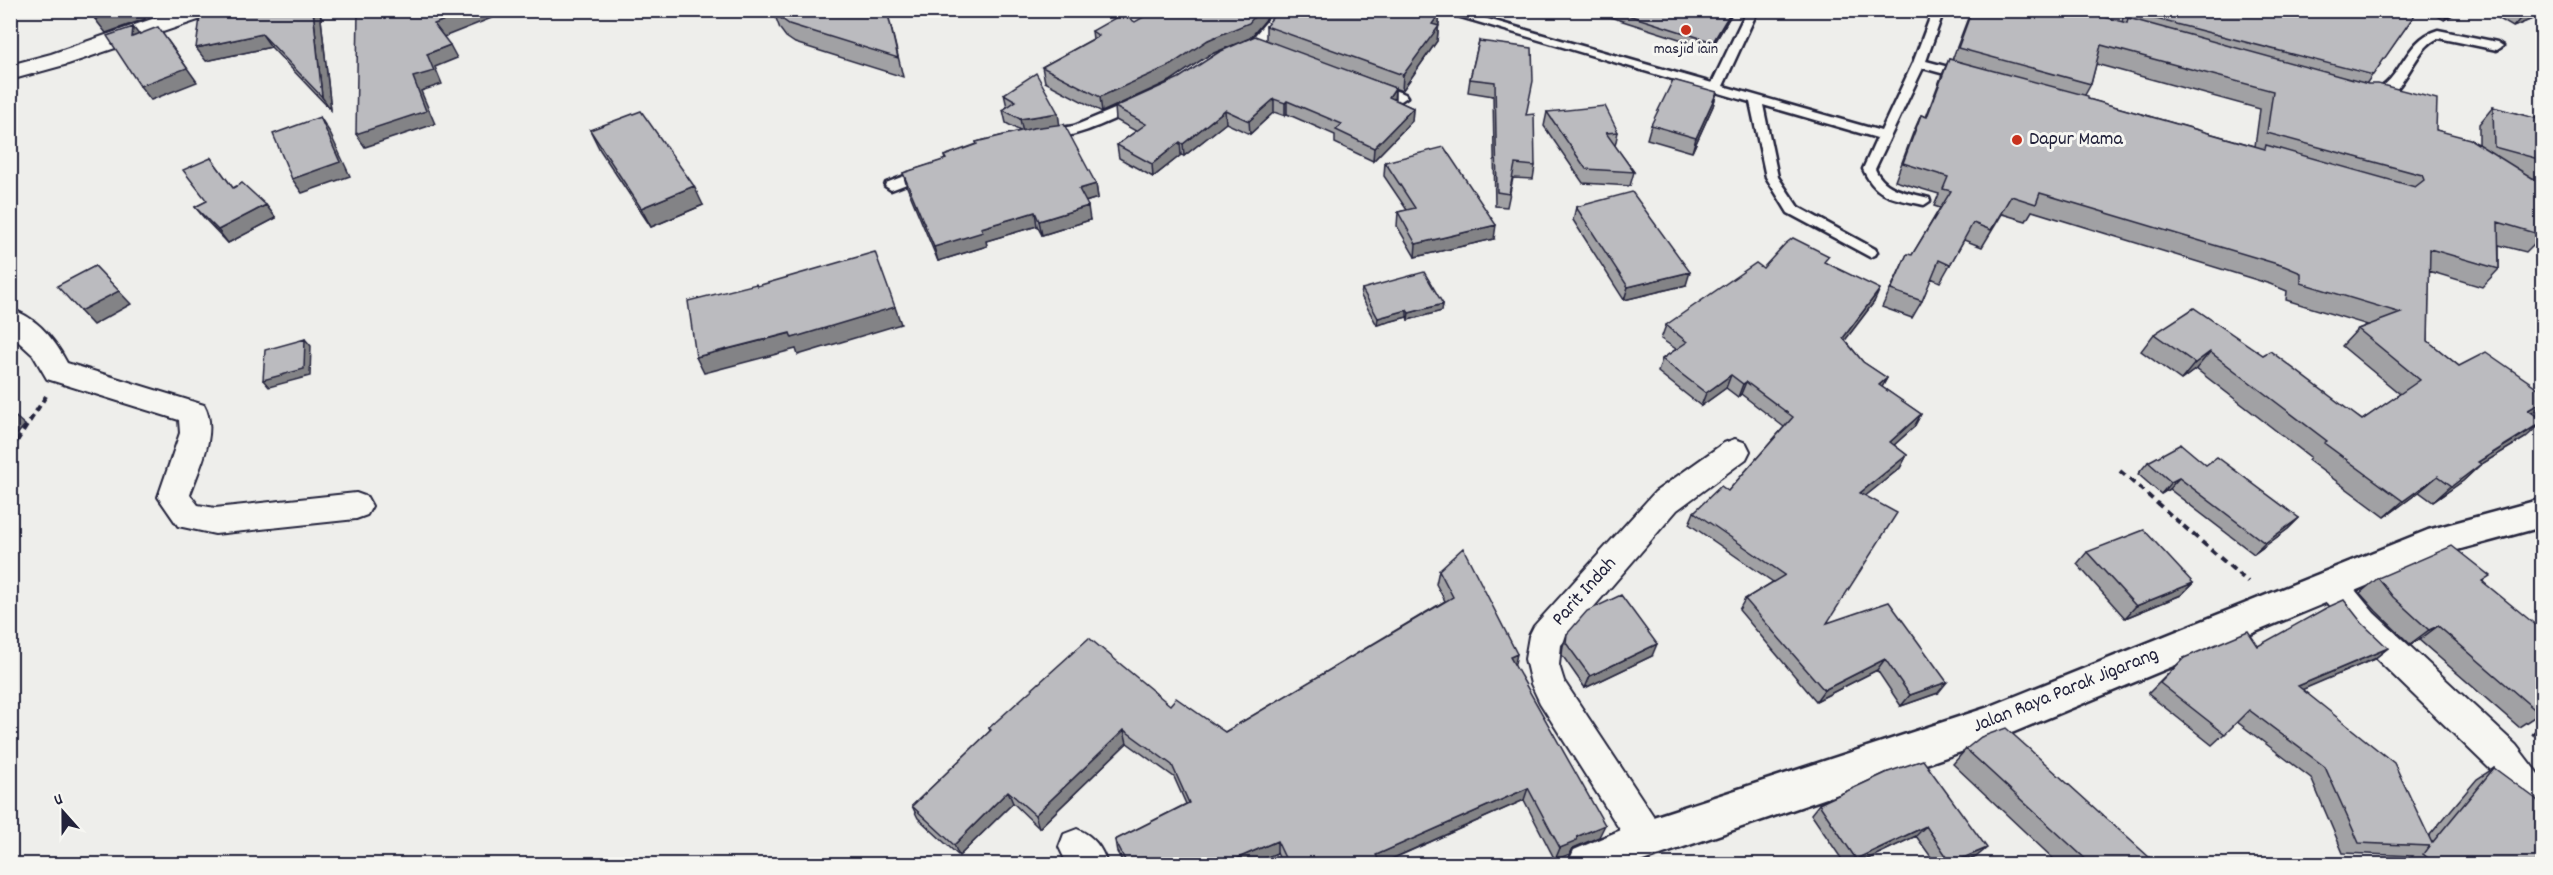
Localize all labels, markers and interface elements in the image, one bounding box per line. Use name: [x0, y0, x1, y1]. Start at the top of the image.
marker: masjid iain: [1679, 23, 1693, 37]
place label: masjid iain: [1654, 38, 1718, 61]
place label: Dapur Mama: [2029, 126, 2123, 154]
marker: Dapur Mama: [2010, 133, 2024, 147]
street label: Parit Indah: [1546, 551, 1624, 633]
street label: Jalan Raya Parak Jigarang: [1969, 641, 2163, 741]
north arrow: [33, 782, 93, 842]
text: U: [51, 788, 67, 812]

